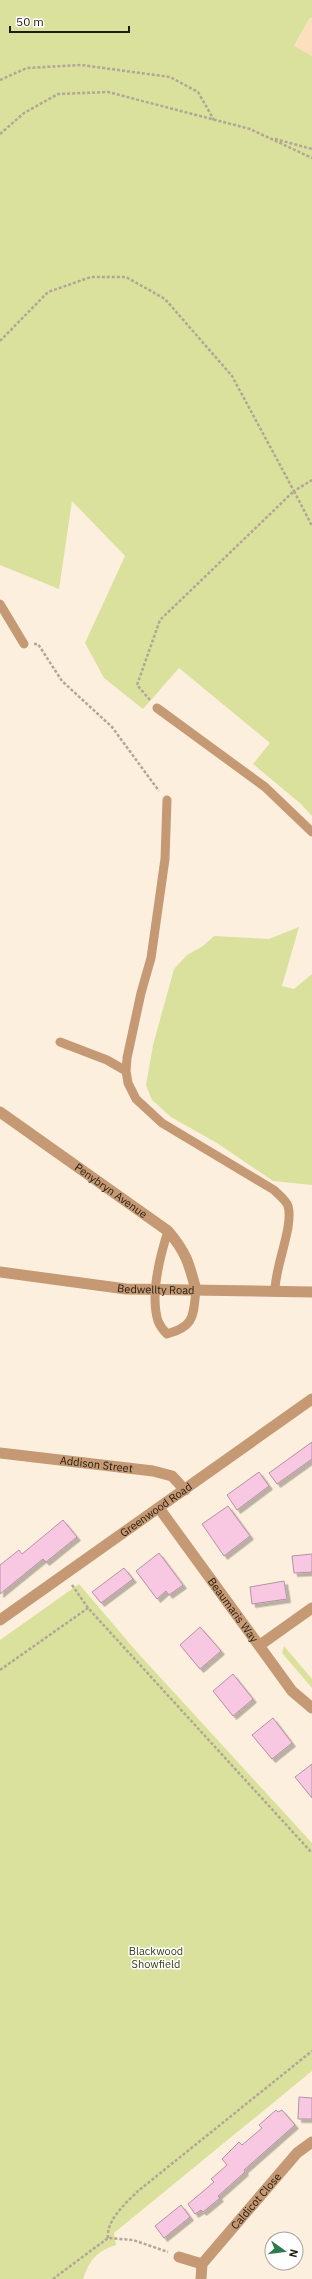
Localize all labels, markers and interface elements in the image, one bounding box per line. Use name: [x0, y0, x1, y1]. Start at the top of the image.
scale bar: [10, 8, 129, 34]
text: 50 m: [16, 14, 44, 29]
street label: Penybryn Avenue: [72, 1160, 150, 1221]
street label: Bedwellty Road: [116, 1281, 195, 1297]
street label: Addison Street: [59, 1453, 134, 1476]
street label: Greenwood Road: [117, 1479, 195, 1540]
street label: Beaumaris Way: [205, 1575, 262, 1645]
park label: Blackwood Showfield: [129, 1944, 183, 1971]
street label: Caldicot Close: [228, 2170, 284, 2232]
north arrow: [264, 2231, 304, 2271]
text: N: [286, 2248, 301, 2259]

